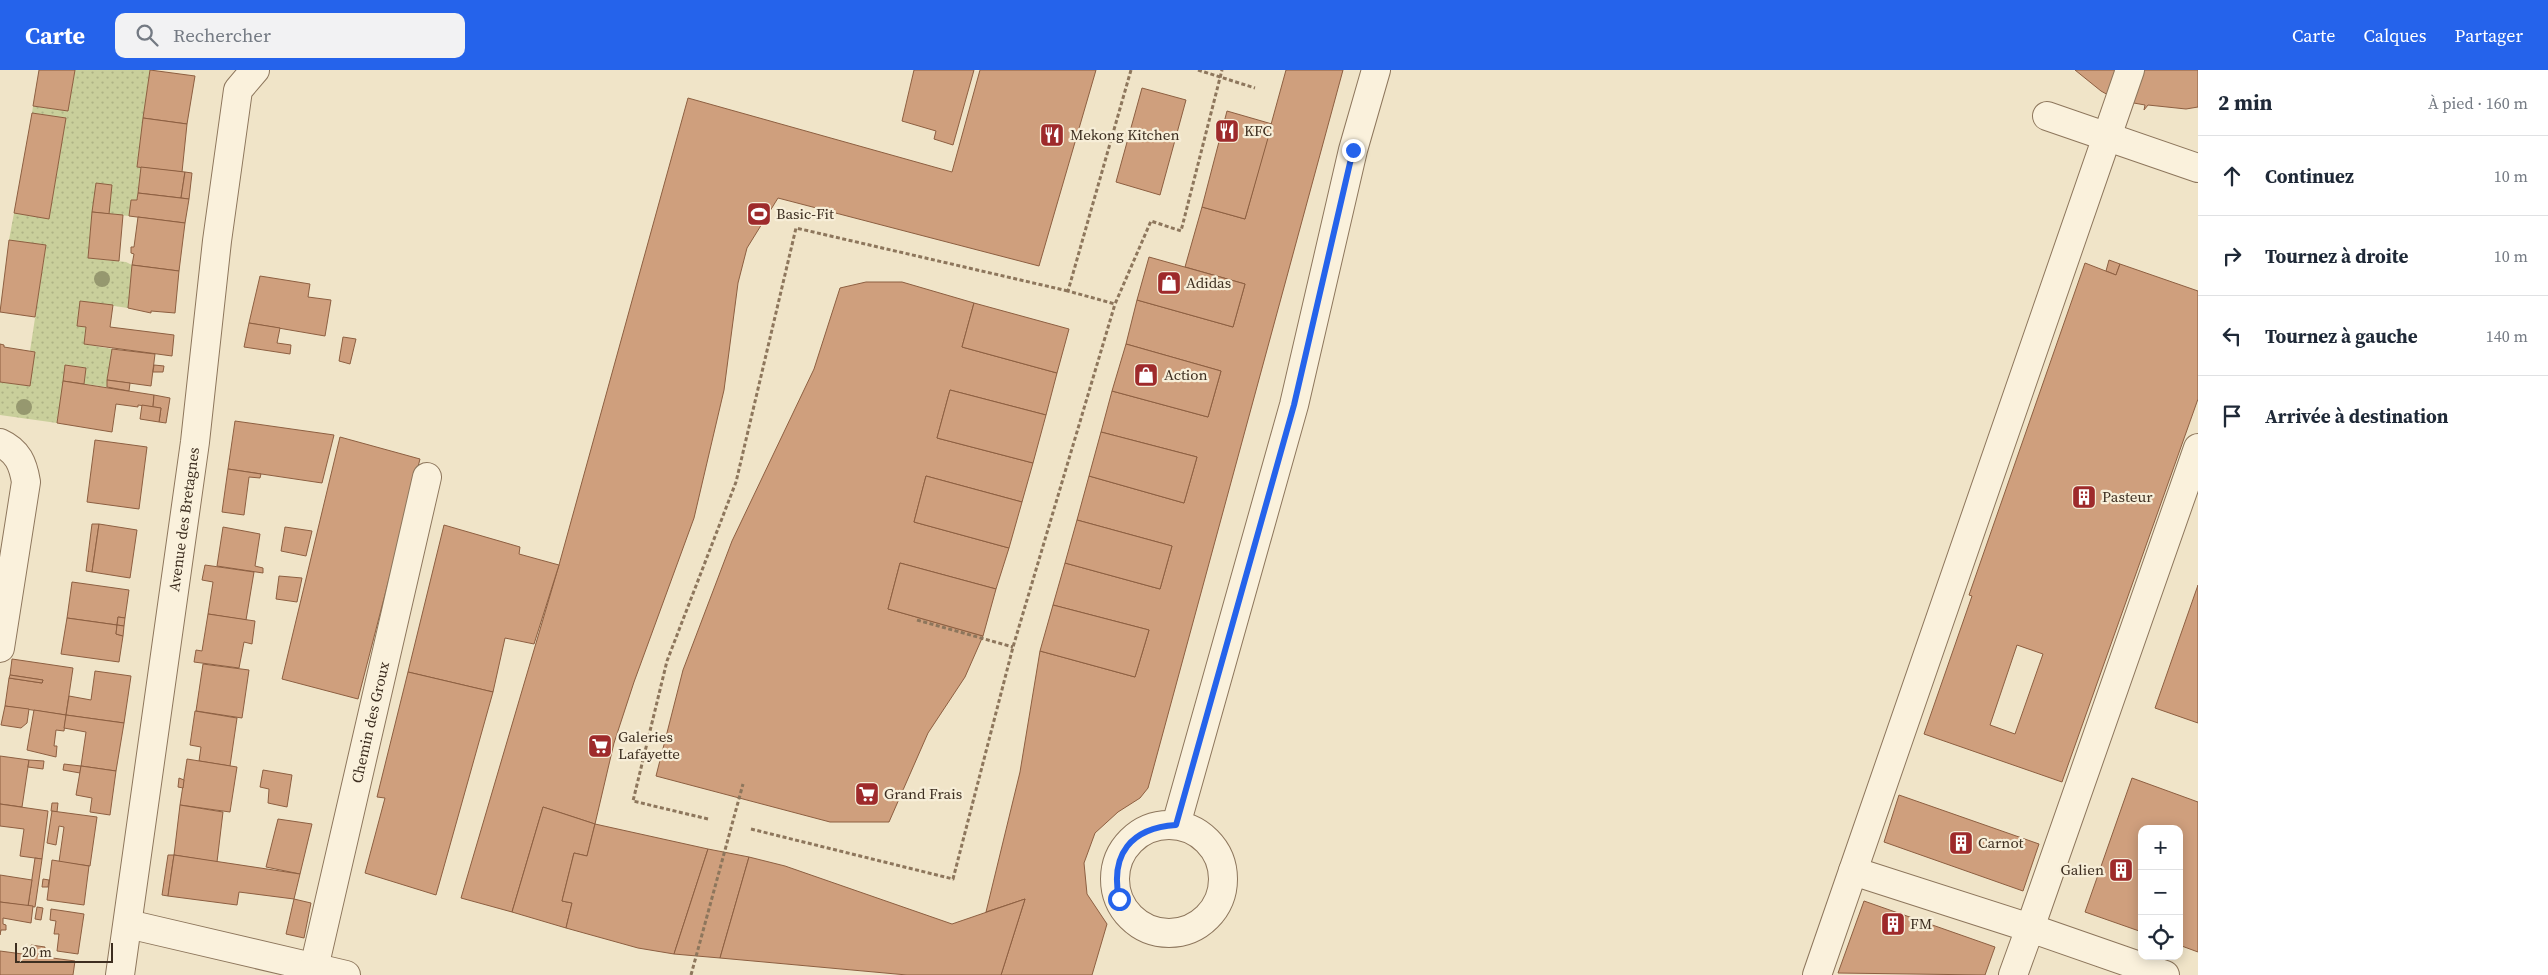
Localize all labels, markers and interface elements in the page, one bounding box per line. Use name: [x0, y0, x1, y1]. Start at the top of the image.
search box: [115, 13, 465, 58]
text: Carte: [25, 19, 85, 52]
icon: search: [133, 21, 161, 49]
text: Rechercher: [173, 22, 271, 48]
text: Carte: [2292, 23, 2335, 48]
text: Calques: [2363, 23, 2427, 48]
text: Partager: [2455, 23, 2523, 48]
text: 2 min: [2218, 88, 2273, 117]
text: À pied · 160 m: [2428, 92, 2528, 114]
restaurant icon: KFC: [1214, 118, 1240, 144]
place label: KFC: [1244, 120, 1272, 141]
restaurant icon: Mekong Kitchen: [1039, 122, 1065, 148]
place label: Mekong Kitchen: [1070, 124, 1180, 145]
route end: [1342, 139, 1365, 162]
icon: ahead: [2218, 162, 2246, 190]
text: Continuez: [2265, 163, 2354, 189]
text: 10 m: [2494, 165, 2528, 187]
sports icon: Basic-Fit: [746, 201, 772, 227]
place label: Basic-Fit: [776, 203, 834, 224]
icon: right: [2218, 242, 2246, 270]
text: Tournez à droite: [2265, 243, 2408, 269]
text: 10 m: [2494, 245, 2528, 267]
shop icon: Adidas: [1156, 270, 1182, 296]
place label: Adidas: [1186, 272, 1231, 293]
icon: left: [2218, 322, 2246, 350]
text: Tournez à gauche: [2265, 323, 2418, 349]
text: 140 m: [2486, 325, 2528, 347]
shop icon: Action: [1133, 362, 1159, 388]
place label: Action: [1164, 364, 1208, 385]
icon: arrive: [2218, 402, 2246, 430]
text: Arrivée à destination: [2265, 403, 2448, 429]
street label: Avenue des Bretagnes: [163, 446, 204, 593]
building icon: Pasteur: [2071, 484, 2097, 510]
place label: Pasteur: [2102, 486, 2153, 507]
street label: Chemin des Groux: [346, 659, 394, 785]
place label: Galeries Lafayette: [618, 726, 680, 764]
supermarket icon: Galeries Lafayette: [587, 733, 613, 759]
supermarket icon: Grand Frais: [854, 781, 880, 807]
place label: Grand Frais: [884, 783, 962, 804]
map controls: [2138, 825, 2183, 960]
button: +: [2138, 825, 2183, 870]
building icon: Carnot: [1948, 830, 1974, 856]
place label: Carnot: [1978, 832, 2024, 853]
building icon: Galien: [2108, 857, 2134, 883]
place label: Galien: [2060, 859, 2104, 880]
button: −: [2138, 870, 2183, 915]
route start: [1108, 888, 1131, 911]
building icon: FM: [1880, 911, 1906, 937]
place label: FM: [1910, 913, 1932, 934]
button: locate: [2138, 915, 2183, 960]
scale bar: [15, 940, 112, 963]
text: 20 m: [22, 942, 52, 962]

